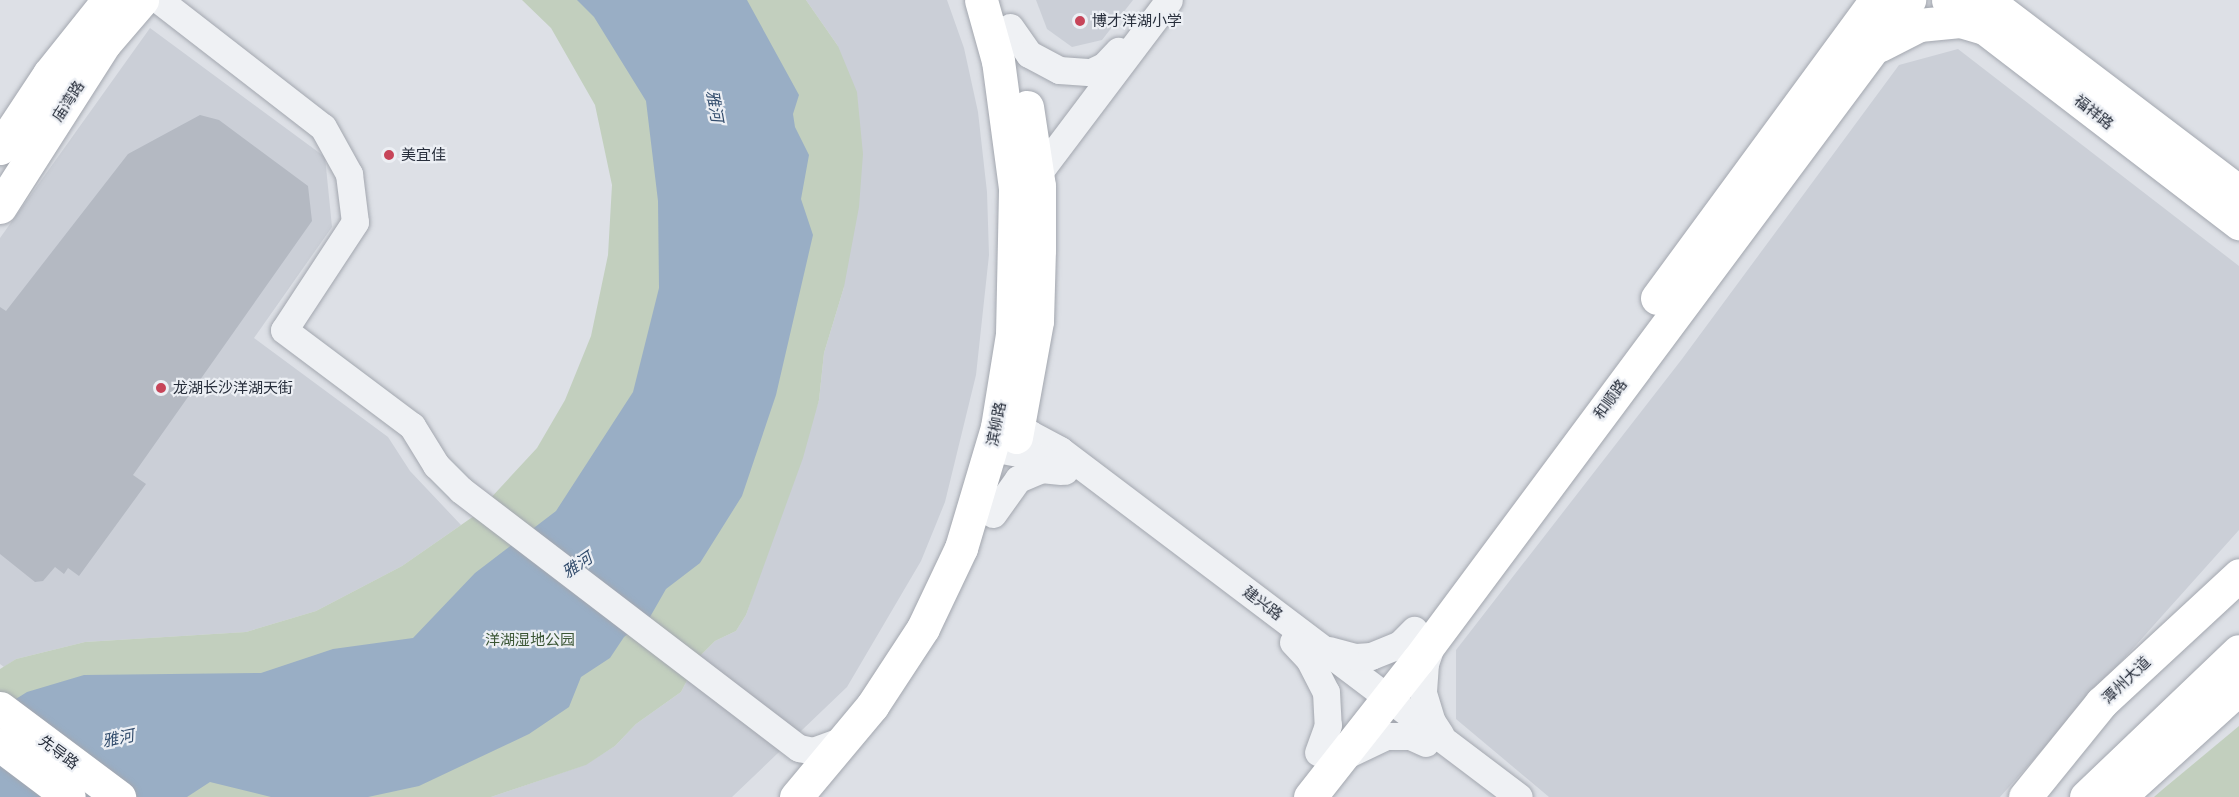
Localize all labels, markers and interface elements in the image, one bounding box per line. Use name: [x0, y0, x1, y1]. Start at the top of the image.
place label: 博才洋湖小学: [1092, 12, 1182, 30]
marker: 博才洋湖小学: [1073, 14, 1087, 28]
street label: 庙湾路: [48, 77, 88, 125]
water label: 雅河: [703, 89, 727, 123]
street label: 福祥路: [2071, 91, 2117, 133]
place label: 美宜佳: [401, 146, 446, 164]
marker: 美宜佳: [382, 148, 396, 162]
street label: 和顺路: [1589, 376, 1631, 422]
place label: 龙湖长沙洋湖天街: [173, 379, 293, 397]
marker: 龙湖长沙洋湖天街: [154, 381, 168, 395]
street label: 滨柳路: [983, 400, 1009, 448]
water label: 雅河: [558, 548, 596, 582]
street label: 建兴路: [1240, 582, 1286, 624]
park label: 洋湖湿地公园: [485, 631, 575, 649]
street label: 潭州大道: [2098, 653, 2154, 707]
water label: 雅河: [100, 725, 136, 751]
street label: 先导路: [36, 731, 82, 773]

